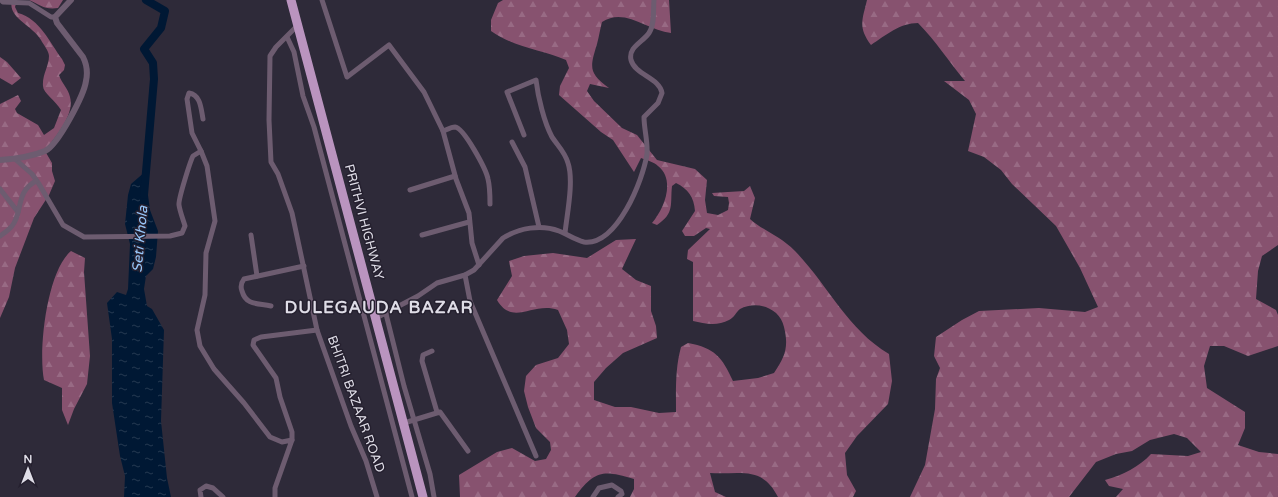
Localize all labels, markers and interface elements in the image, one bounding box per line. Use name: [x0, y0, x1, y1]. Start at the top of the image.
street label: PRITHVI HIGHWAY: [341, 162, 387, 282]
water label: Seti Khola: [129, 204, 151, 273]
district label: DULEGAUDA BAZAR: [285, 297, 474, 318]
street label: BHITRI BAZAAR ROAD: [324, 333, 388, 475]
north arrow: [8, 449, 48, 489]
text: N: [24, 453, 32, 466]

